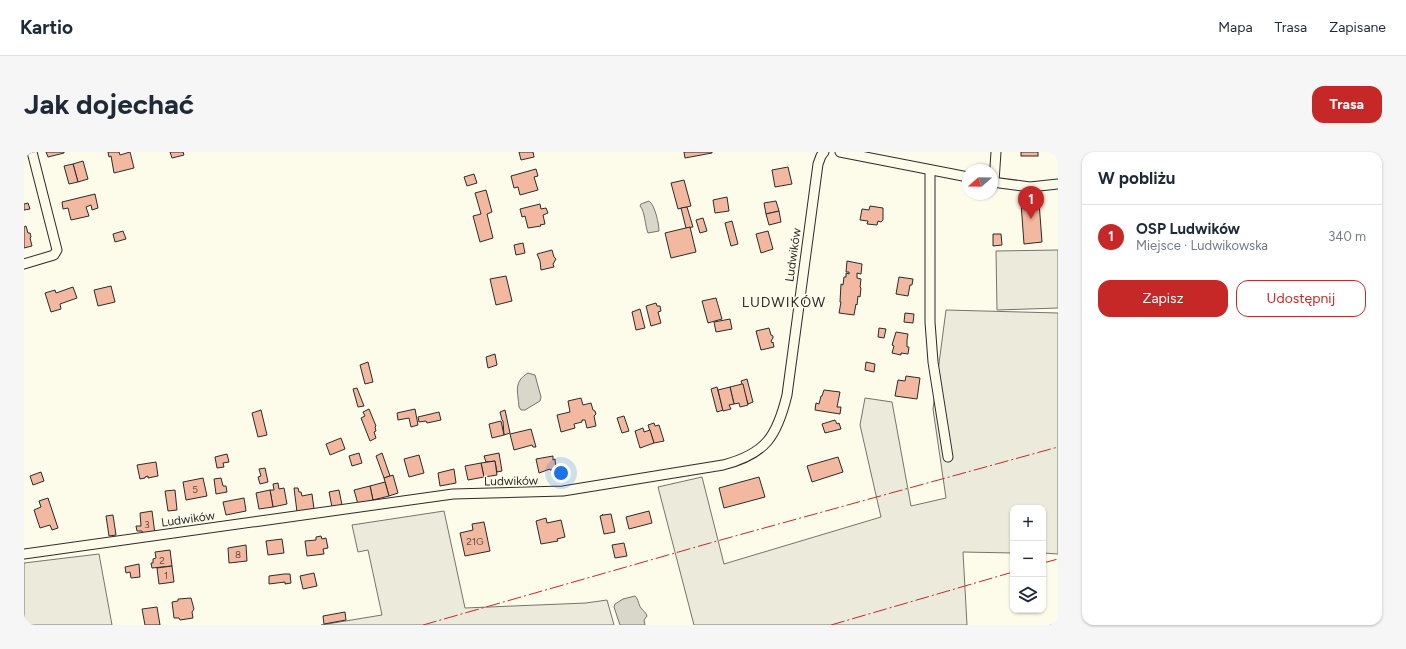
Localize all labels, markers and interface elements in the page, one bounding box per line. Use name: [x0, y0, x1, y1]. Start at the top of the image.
text: Kartio: [20, 16, 73, 39]
text: Mapa: [1218, 19, 1253, 36]
text: Trasa: [1275, 19, 1307, 36]
text: Zapisane: [1329, 19, 1386, 36]
button: Trasa: [1312, 86, 1382, 123]
text: Jak dojechać: [24, 87, 194, 121]
north arrow: [962, 164, 998, 200]
text: W pobliżu: [1098, 168, 1175, 188]
pin: 1: [1018, 186, 1044, 219]
text: OSP Ludwików: [1136, 220, 1240, 238]
street label: Ludwików: [782, 227, 804, 283]
text: 1: [1108, 229, 1114, 244]
text: 340 m: [1328, 229, 1366, 244]
text: Miejsce · Ludwikowska: [1136, 238, 1268, 253]
button: Zapisz: [1098, 280, 1228, 317]
button: Udostępnij: [1236, 280, 1366, 317]
district label: LUDWIKÓW: [742, 294, 826, 311]
your location: [551, 463, 571, 483]
street label: Ludwików: [484, 474, 539, 488]
house number: 5: [192, 483, 198, 496]
map controls: [1010, 505, 1046, 613]
button: +: [1010, 505, 1046, 541]
street label: Ludwików: [160, 508, 216, 530]
house number: 3: [144, 518, 150, 531]
house number: 21G: [466, 535, 484, 548]
button: −: [1010, 541, 1046, 577]
house number: 8: [235, 548, 241, 561]
house number: 2: [159, 554, 165, 567]
house number: 1: [164, 569, 168, 582]
button: layers: [1010, 577, 1046, 613]

